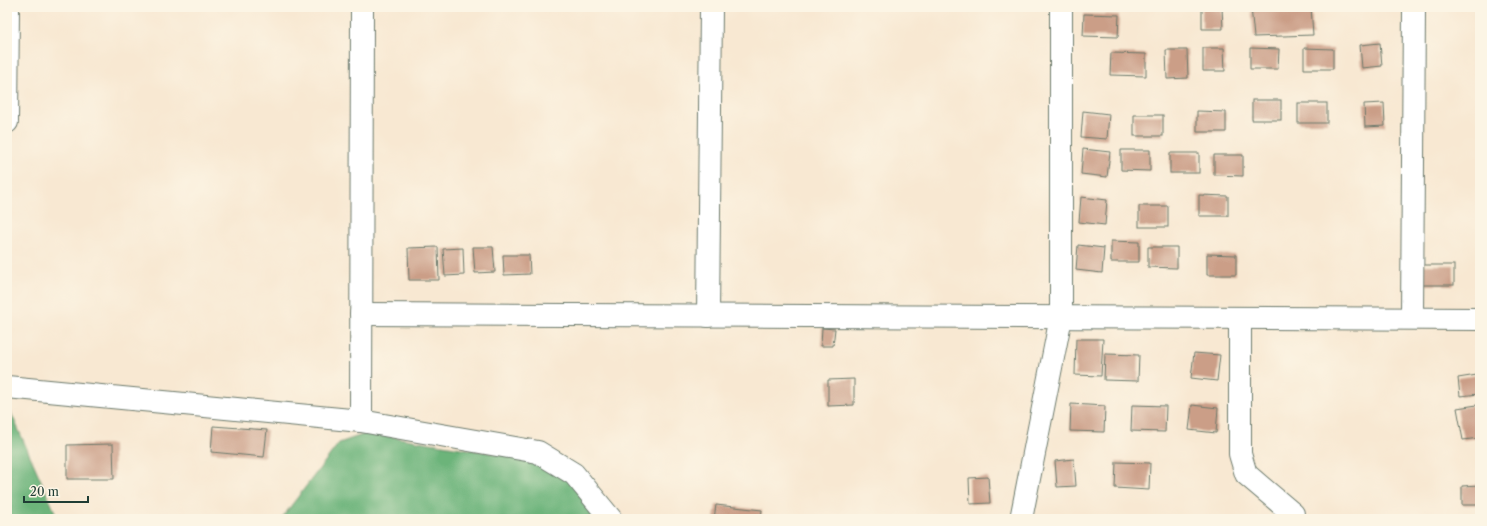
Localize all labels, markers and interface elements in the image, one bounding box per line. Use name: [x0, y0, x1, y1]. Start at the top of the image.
scale bar: [24, 478, 88, 504]
text: 20 m: [30, 484, 59, 499]

